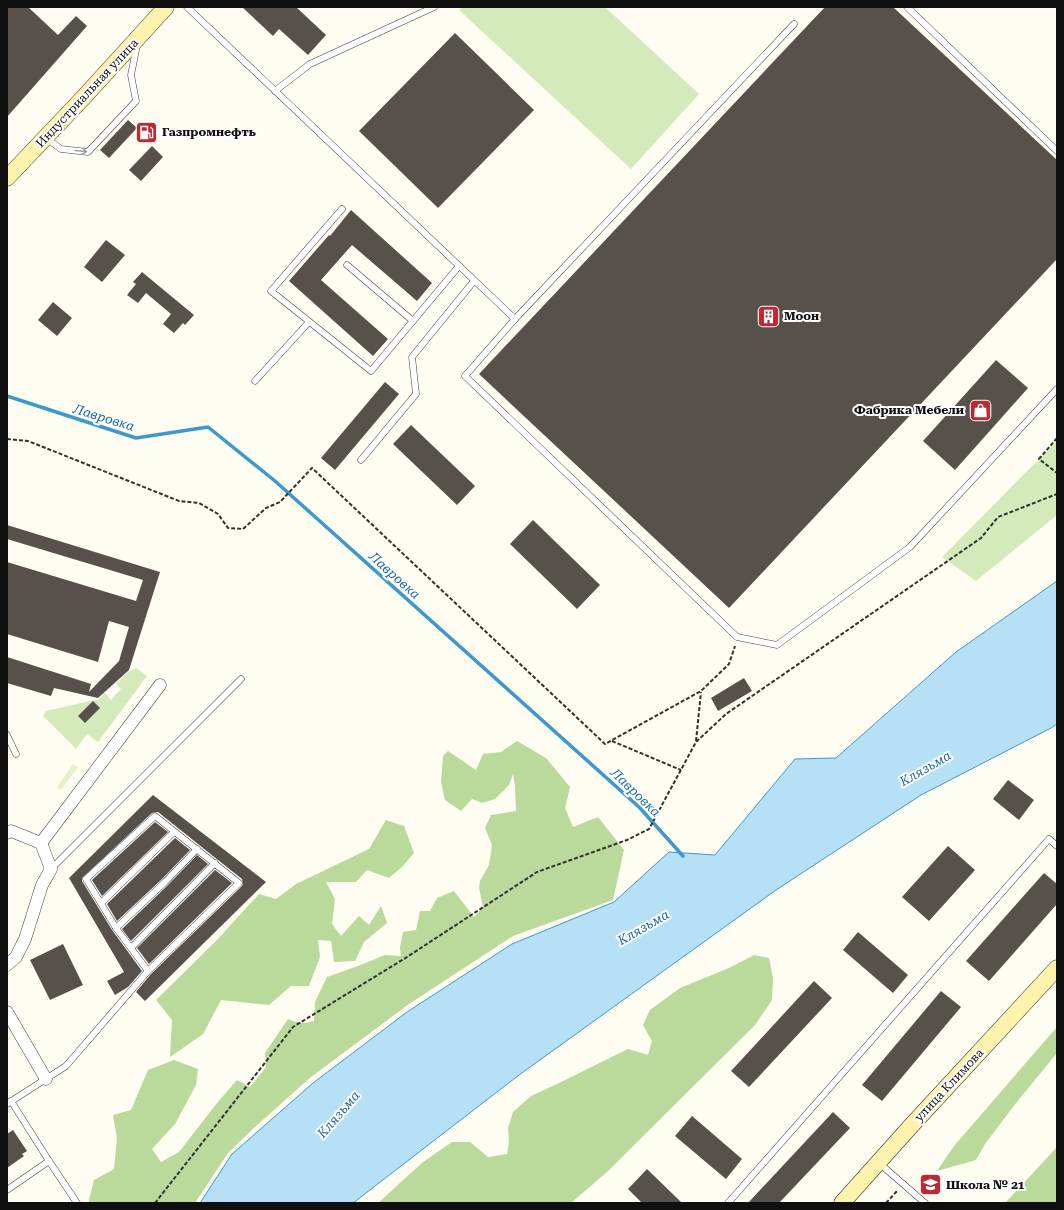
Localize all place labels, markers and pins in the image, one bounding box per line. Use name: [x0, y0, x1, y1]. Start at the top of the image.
fuel station icon: Газпромнефть: [134, 119, 160, 145]
place label: Газпромнефть: [162, 125, 256, 139]
building icon: Моон: [755, 303, 781, 329]
place label: Моон: [784, 309, 819, 323]
shop icon: Фабрика Мебели: [967, 397, 993, 423]
place label: Фабрика Мебели: [854, 403, 964, 417]
school or university icon: Школа № 21: [917, 1172, 943, 1198]
place label: Школа № 21: [946, 1178, 1025, 1192]

